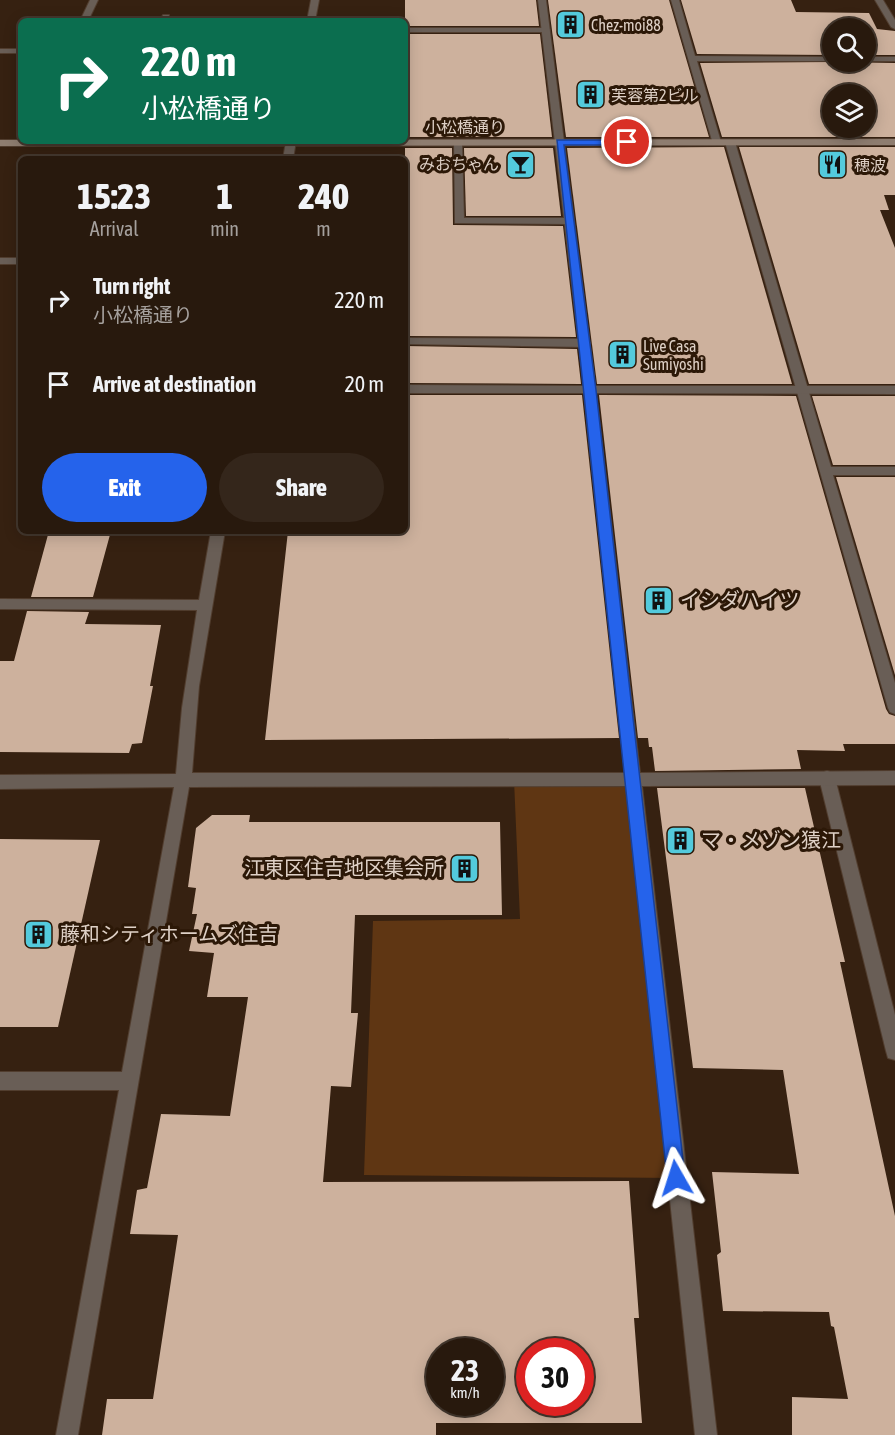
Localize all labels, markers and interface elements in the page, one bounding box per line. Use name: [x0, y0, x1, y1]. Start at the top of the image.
building icon: Chez-moi88: [554, 9, 586, 41]
place label: Chez-moi88: [591, 16, 661, 34]
map controls: [822, 18, 876, 138]
button: search: [822, 18, 876, 72]
text: 220 m: [141, 37, 236, 85]
icon: right: [42, 42, 120, 120]
building icon: 芙蓉第2ビル: [574, 79, 606, 111]
button: layers: [822, 84, 876, 138]
place label: 芙蓉第2ビル: [611, 86, 699, 104]
text: 小松橋通り: [141, 93, 276, 124]
pin: [601, 116, 652, 167]
street label: 小松橋通り: [425, 118, 505, 136]
icon: arrive: [610, 125, 643, 158]
bar icon: みおちゃん: [504, 148, 536, 180]
restaurant icon: 穂波: [817, 149, 849, 181]
place label: みおちゃん: [419, 155, 499, 173]
place label: 穂波: [854, 156, 886, 174]
text: 15:23: [77, 175, 151, 217]
text: 1: [216, 175, 233, 217]
text: 240: [298, 175, 349, 217]
text: Arrival: [90, 217, 139, 240]
text: min: [210, 217, 239, 240]
text: m: [316, 217, 331, 240]
text: Turn right: [93, 273, 170, 299]
icon: right: [42, 284, 75, 317]
text: 220 m: [334, 287, 384, 313]
text: 小松橋通り: [93, 303, 193, 326]
place label: Live Casa Sumiyoshi: [643, 337, 704, 374]
building icon: Live Casa Sumiyoshi: [606, 339, 638, 371]
icon: arrive: [42, 368, 75, 401]
text: Arrive at destination: [93, 371, 256, 397]
text: 20 m: [344, 371, 384, 397]
button: Exit: [42, 453, 207, 522]
button: Share: [219, 453, 384, 522]
building icon: イシダハイツ: [643, 584, 675, 616]
place label: イシダハイツ: [680, 588, 800, 611]
building icon: マ・メゾン猿江: [664, 824, 696, 856]
place label: マ・メゾン猿江: [701, 828, 841, 851]
building icon: 江東区住吉地区集会所: [449, 852, 481, 884]
place label: 江東区住吉地区集会所: [244, 856, 444, 879]
building icon: 藤和シティホームズ住吉: [23, 918, 55, 950]
place label: 藤和シティホームズ住吉: [60, 922, 278, 945]
position arrow: [644, 1146, 708, 1210]
speed limit sign: 30: [516, 1338, 594, 1416]
text: 23: [451, 1353, 479, 1387]
text: km/h: [450, 1384, 480, 1401]

